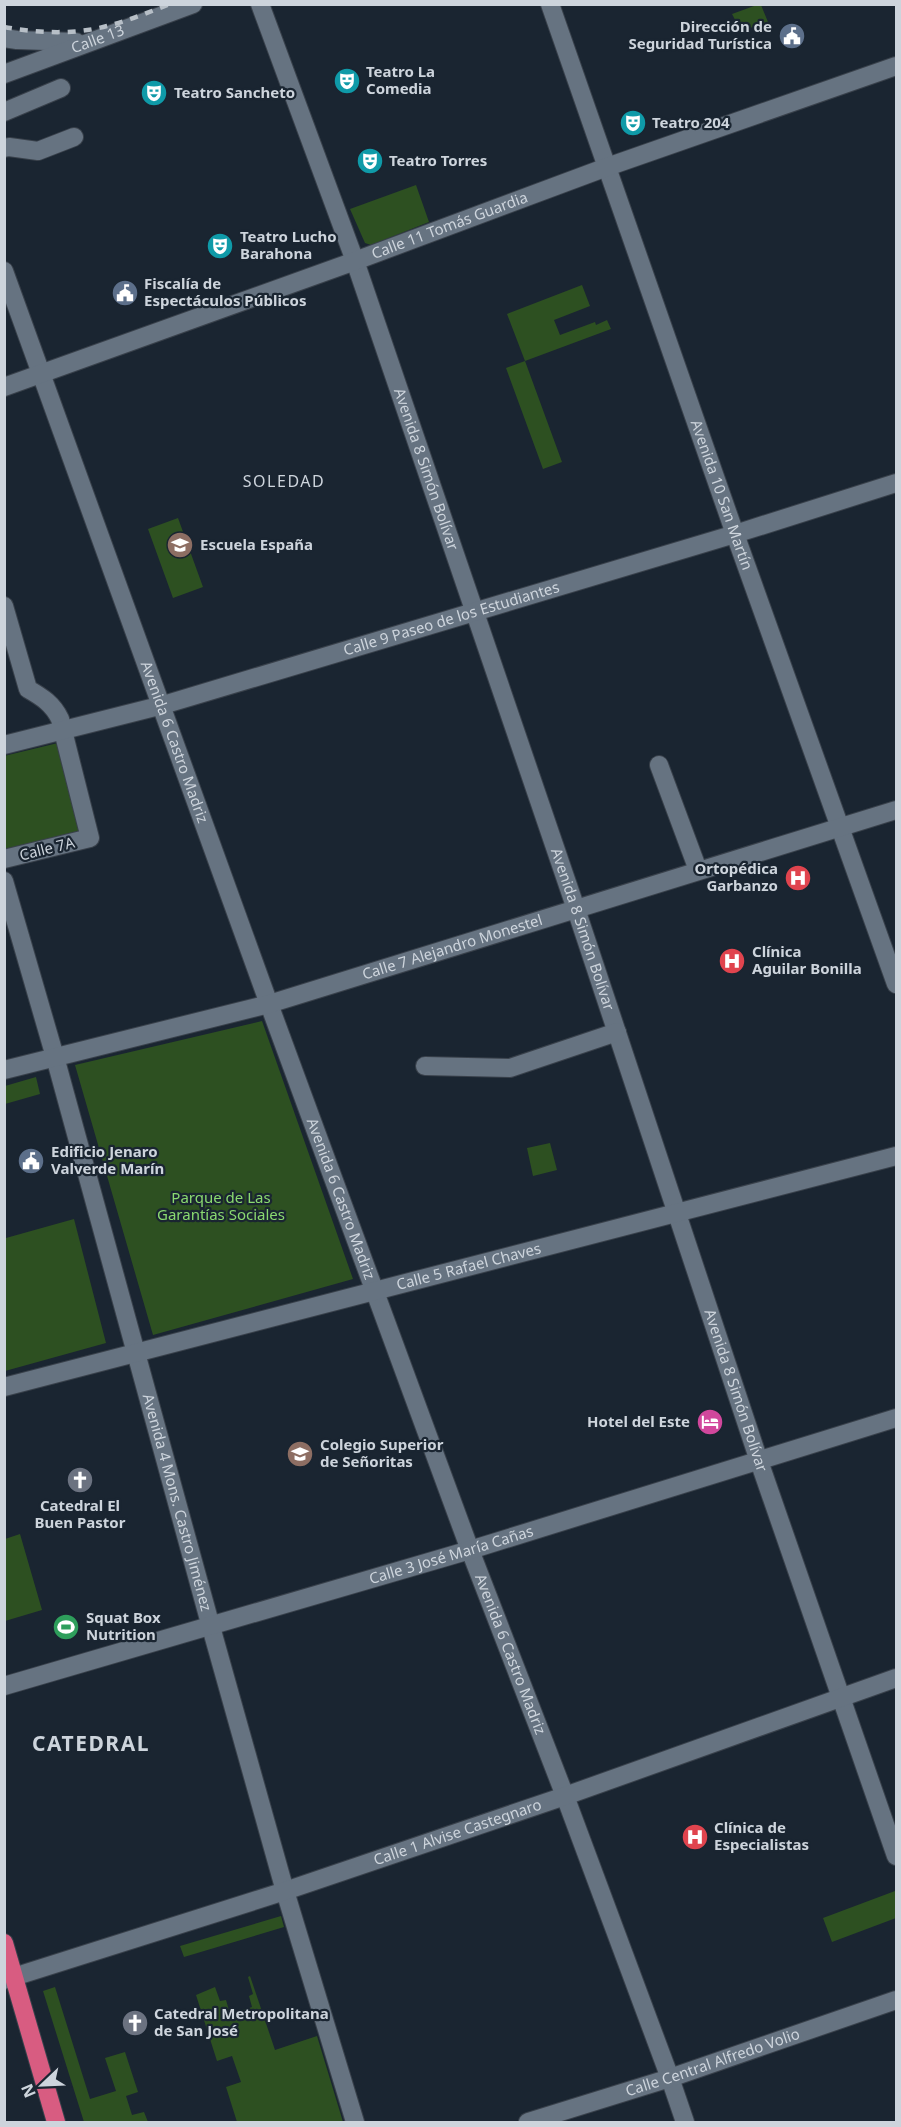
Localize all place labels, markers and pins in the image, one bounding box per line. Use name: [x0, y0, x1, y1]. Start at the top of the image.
place label: Dirección de Seguridad Turística: [628, 16, 772, 53]
public building icon: Dirección de Seguridad Turística: [777, 21, 807, 51]
place label: Teatro La Comedia: [366, 61, 435, 98]
theatre icon: Teatro La Comedia: [332, 66, 362, 96]
theatre icon: Teatro Sancheto: [139, 78, 169, 108]
place label: Teatro Sancheto: [174, 82, 295, 102]
theatre icon: Teatro 204: [618, 108, 648, 138]
place label: Teatro 204: [652, 112, 730, 132]
theatre icon: Teatro Torres: [355, 146, 385, 176]
place label: Teatro Torres: [389, 150, 487, 170]
place label: Teatro Lucho Barahona: [240, 226, 337, 263]
theatre icon: Teatro Lucho Barahona: [205, 231, 235, 261]
place label: Fiscalía de Espectáculos Públicos: [144, 273, 307, 310]
public building icon: Fiscalía de Espectáculos Públicos: [110, 278, 140, 308]
school or university icon: Escuela España: [165, 530, 195, 560]
place label: Escuela España: [200, 534, 313, 554]
place label: Ortopédica Garbanzo: [694, 858, 778, 895]
hospital icon: Ortopédica Garbanzo: [783, 863, 813, 893]
place label: Clínica Aguilar Bonilla: [752, 941, 862, 978]
hospital icon: Clínica Aguilar Bonilla: [717, 946, 747, 976]
place label: Edificio Jenaro Valverde Marín: [51, 1141, 164, 1178]
public building icon: Edificio Jenaro Valverde Marín: [16, 1146, 46, 1176]
hotel icon: Hotel del Este: [695, 1407, 725, 1437]
place label: Hotel del Este: [587, 1411, 690, 1431]
place label: Colegio Superior de Señoritas: [320, 1434, 444, 1471]
school or university icon: Colegio Superior de Señoritas: [285, 1439, 315, 1469]
church icon: Catedral El Buen Pastor: [65, 1465, 95, 1495]
place label: Catedral El Buen Pastor: [35, 1495, 126, 1532]
place label: Squat Box Nutrition: [86, 1607, 161, 1644]
sports icon: Squat Box Nutrition: [51, 1612, 81, 1642]
place label: Clínica de Especialistas: [714, 1817, 809, 1854]
hospital icon: Clínica de Especialistas: [680, 1822, 710, 1852]
place label: Catedral Metropolitana de San José: [154, 2003, 329, 2040]
church icon: Catedral Metropolitana de San José: [120, 2008, 150, 2038]

